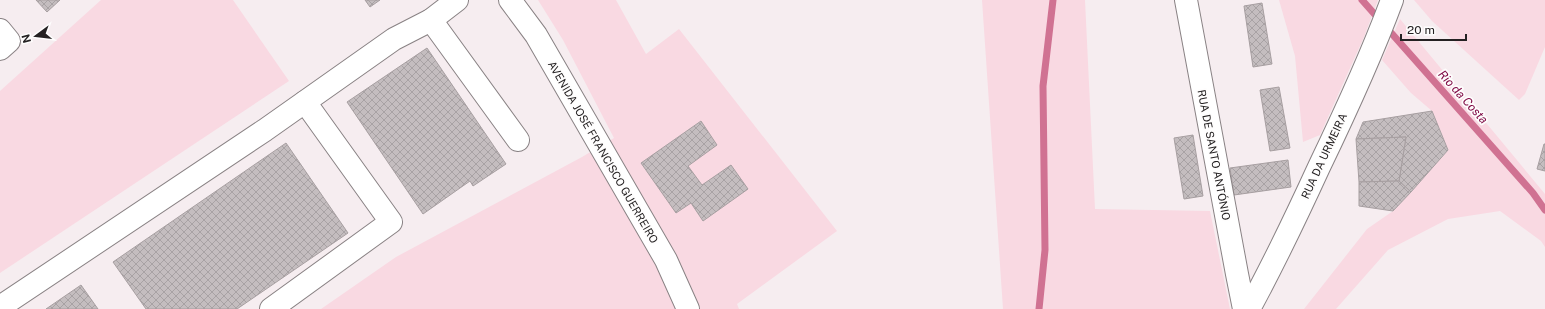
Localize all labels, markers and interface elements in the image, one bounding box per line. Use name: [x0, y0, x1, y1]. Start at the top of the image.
north arrow: [16, 16, 56, 56]
scale bar: [1401, 16, 1466, 42]
text: 20 m: [1407, 23, 1435, 37]
text: N: [19, 33, 33, 44]
street label: AVENIDA JOSÉ FRANCISCO GUERREIRO: [546, 58, 661, 245]
water label: Rio da Costa: [1435, 67, 1491, 127]
street label: RUA DE SANTO ANTÓNIO: [1195, 88, 1234, 221]
street label: RUA DA URMEIRA: [1299, 111, 1349, 201]

